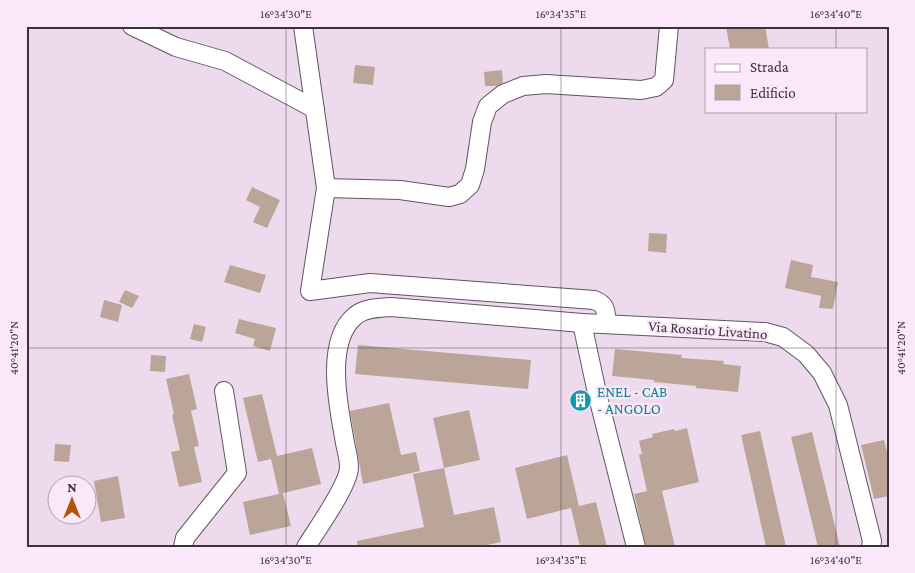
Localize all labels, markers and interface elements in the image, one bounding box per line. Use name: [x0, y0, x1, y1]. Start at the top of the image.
text: 16°34'30"E: [260, 7, 312, 21]
text: 16°34'35"E: [536, 7, 587, 21]
text: 16°34'40"E: [810, 7, 862, 21]
legend: [705, 48, 868, 112]
text: Strada: [750, 59, 789, 75]
text: Edificio: [750, 85, 796, 101]
street label: Via Rosario Livatino: [648, 318, 768, 342]
text: 40°41'20"N: [7, 321, 21, 375]
text: 40°41'20"N: [894, 321, 908, 375]
place label: ENEL - CAB - ANGOLO: [597, 384, 667, 417]
building icon: ENEL - CAB - ANGOLO: [569, 389, 593, 413]
north arrow: [48, 476, 98, 526]
text: N: [67, 479, 77, 495]
text: 16°34'30"E: [260, 553, 312, 567]
text: 16°34'35"E: [536, 553, 587, 567]
text: 16°34'40"E: [810, 553, 862, 567]

